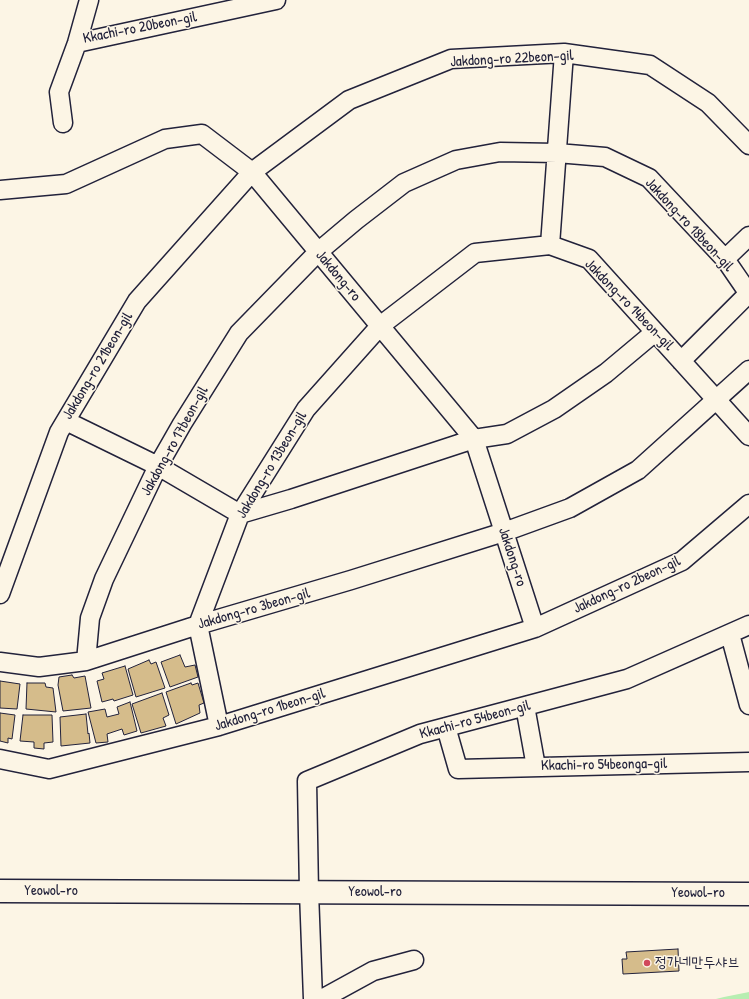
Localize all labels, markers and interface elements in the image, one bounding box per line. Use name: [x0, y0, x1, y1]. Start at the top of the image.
street label: Kkachi-ro 20beon-gil: [82, 8, 198, 48]
street label: Jakdong-ro 22beon-gil: [450, 47, 574, 71]
street label: Jakdong-ro 18beon-gil: [641, 174, 737, 276]
street label: Jakdong-ro: [312, 247, 364, 305]
street label: Jakdong-ro 14beon-gil: [581, 255, 677, 355]
street label: Jakdong-ro 21beon-gil: [59, 309, 137, 423]
street label: Jakdong-ro 17beon-gil: [137, 383, 213, 499]
street label: Jakdong-ro 13beon-gil: [233, 408, 311, 522]
street label: Jakdong-ro: [494, 525, 530, 589]
street label: Jakdong-ro 2beon-gil: [570, 552, 684, 618]
street label: Jakdong-ro 3beon-gil: [196, 584, 312, 634]
street label: Jakdong-ro 1beon-gil: [212, 685, 328, 735]
street label: Kkachi-ro 54beon-gil: [418, 697, 532, 743]
street label: Kkachi-ro 54beonga-gil: [541, 755, 667, 775]
street label: Yeowol-ro: [24, 882, 78, 900]
street label: Yeowol-ro: [348, 883, 402, 901]
street label: Yeowol-ro: [671, 884, 725, 902]
place label: 정가네만두샤브: [655, 954, 739, 972]
marker: 정가네만두샤브: [642, 958, 652, 968]

